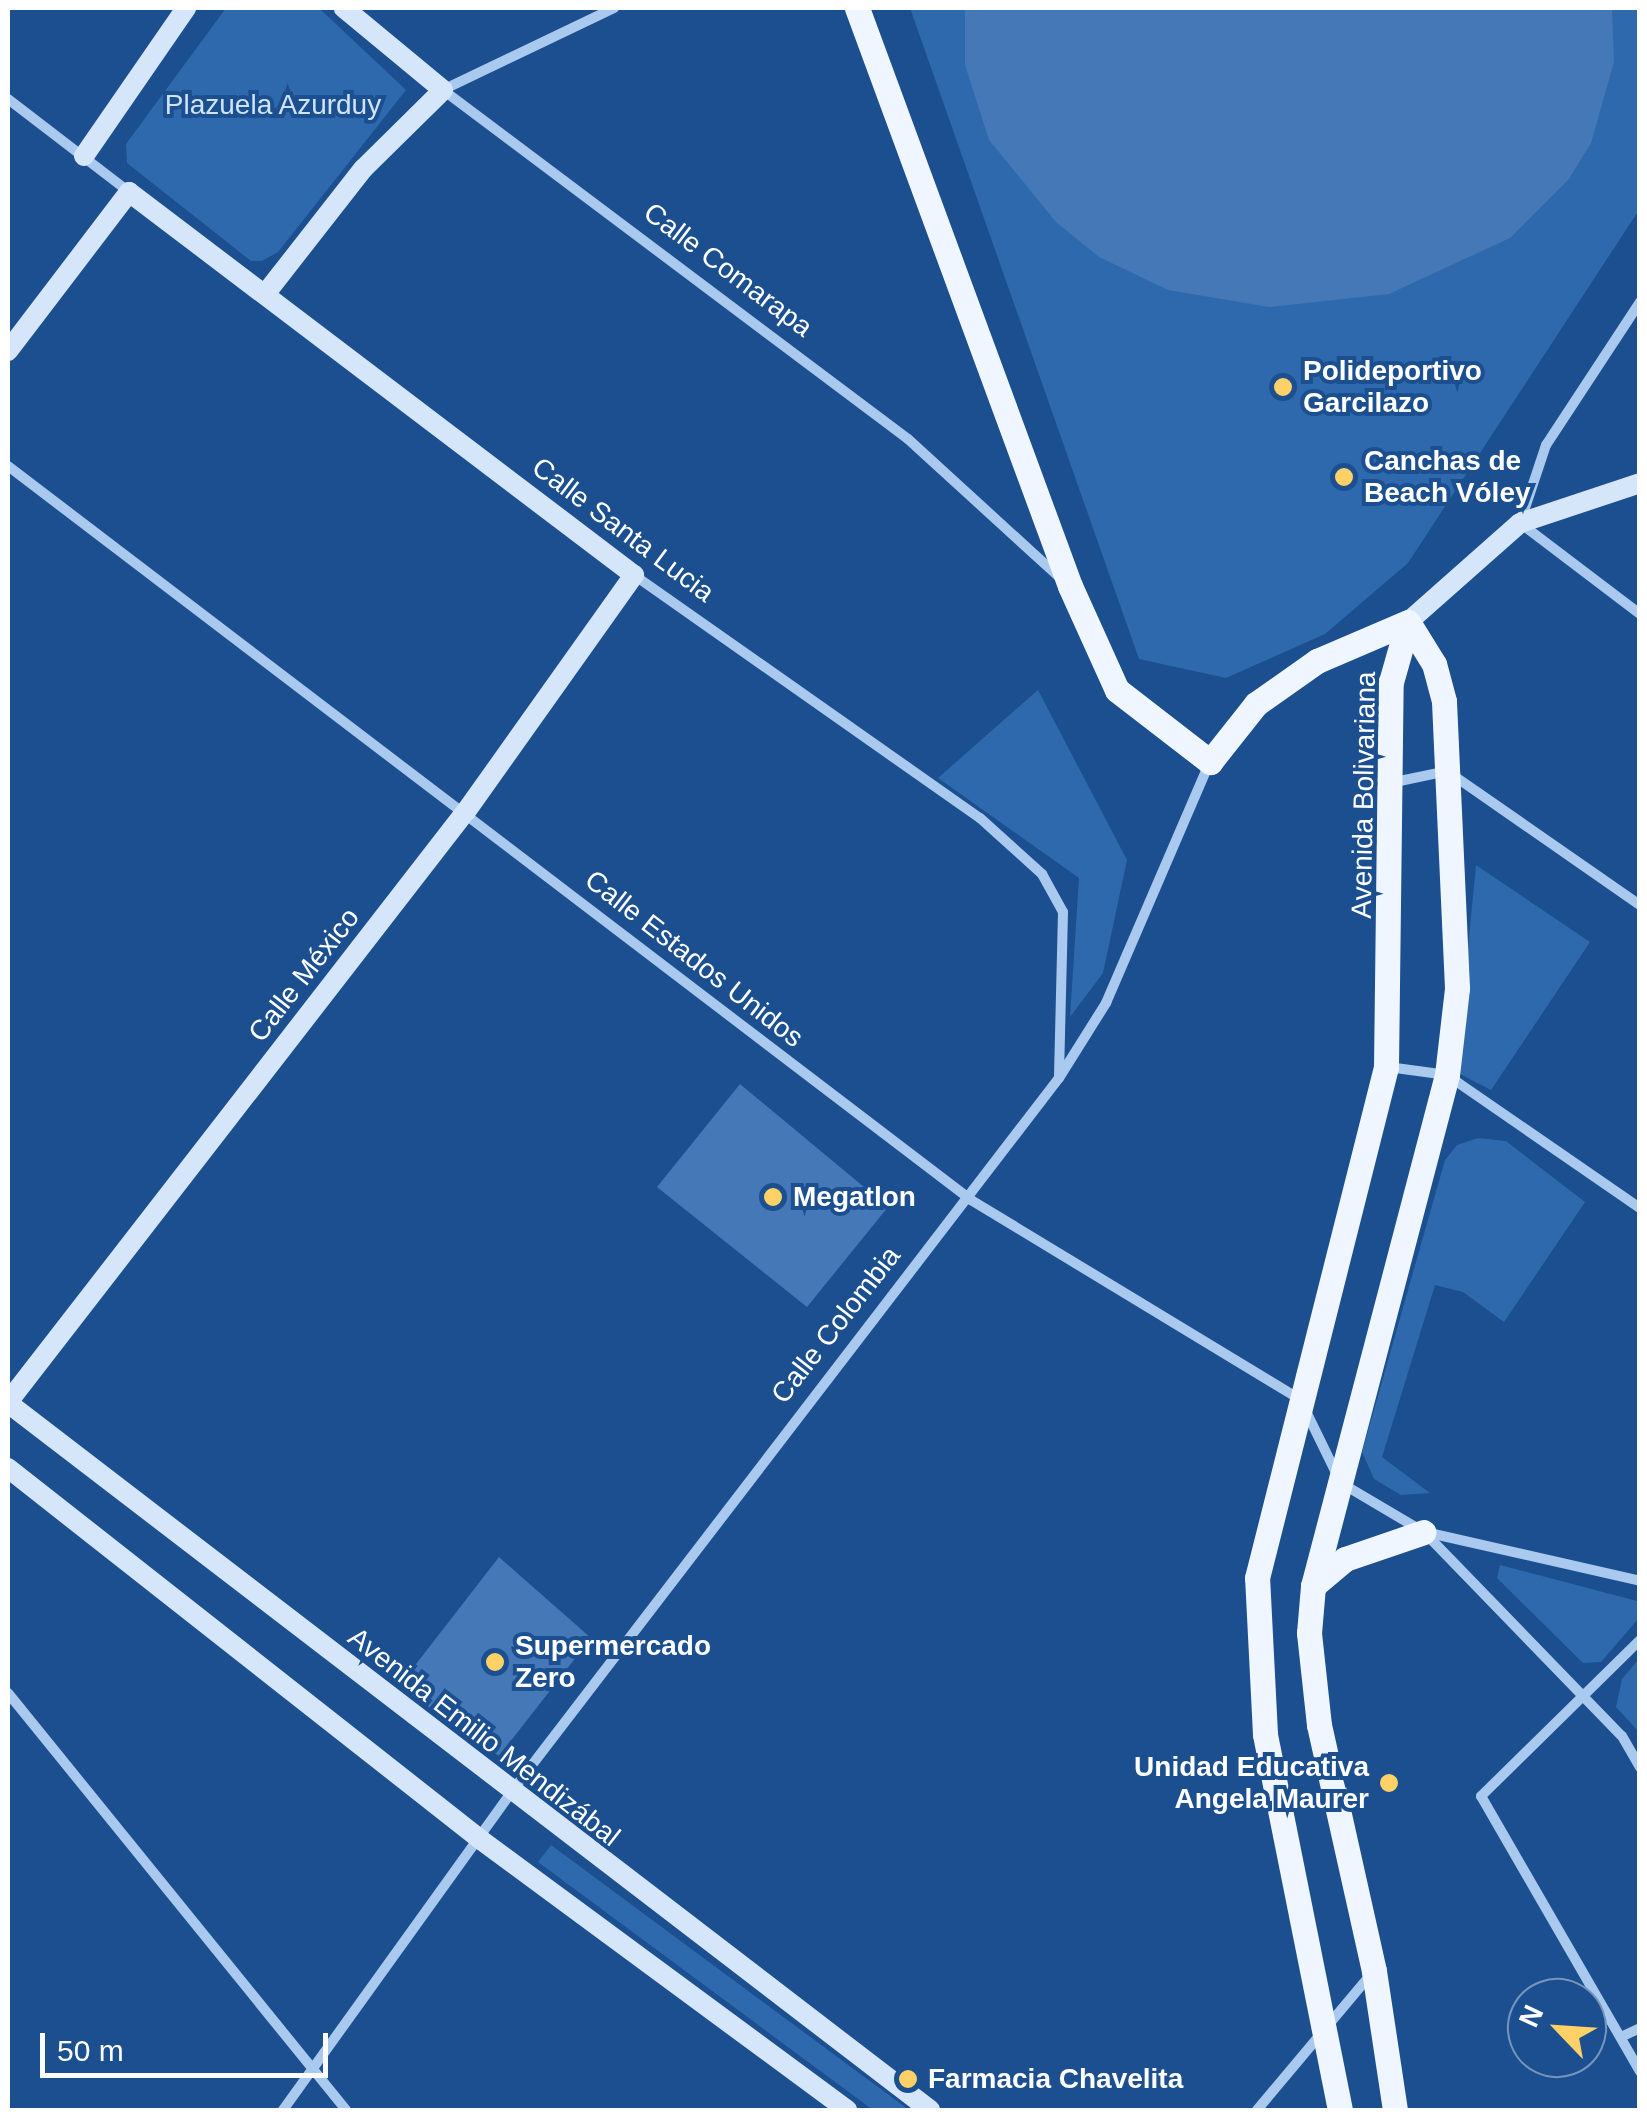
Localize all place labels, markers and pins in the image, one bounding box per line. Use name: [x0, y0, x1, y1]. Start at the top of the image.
place label: Polideportivo Garcilazo: [1303, 354, 1482, 420]
marker: Polideportivo Garcilazo: [1272, 376, 1294, 398]
place label: Canchas de Beach Vóley: [1364, 444, 1531, 510]
marker: Canchas de Beach Vóley: [1333, 466, 1355, 488]
place label: Megatlon: [793, 1180, 916, 1214]
marker: Megatlon: [762, 1186, 784, 1208]
place label: Supermercado Zero: [515, 1629, 711, 1695]
marker: Supermercado Zero: [484, 1651, 506, 1673]
place label: Unidad Educativa Angela Maurer: [1134, 1750, 1369, 1816]
marker: Unidad Educativa Angela Maurer: [1378, 1772, 1400, 1794]
place label: Farmacia Chavelita: [928, 2062, 1183, 2096]
marker: Farmacia Chavelita: [897, 2068, 919, 2090]

